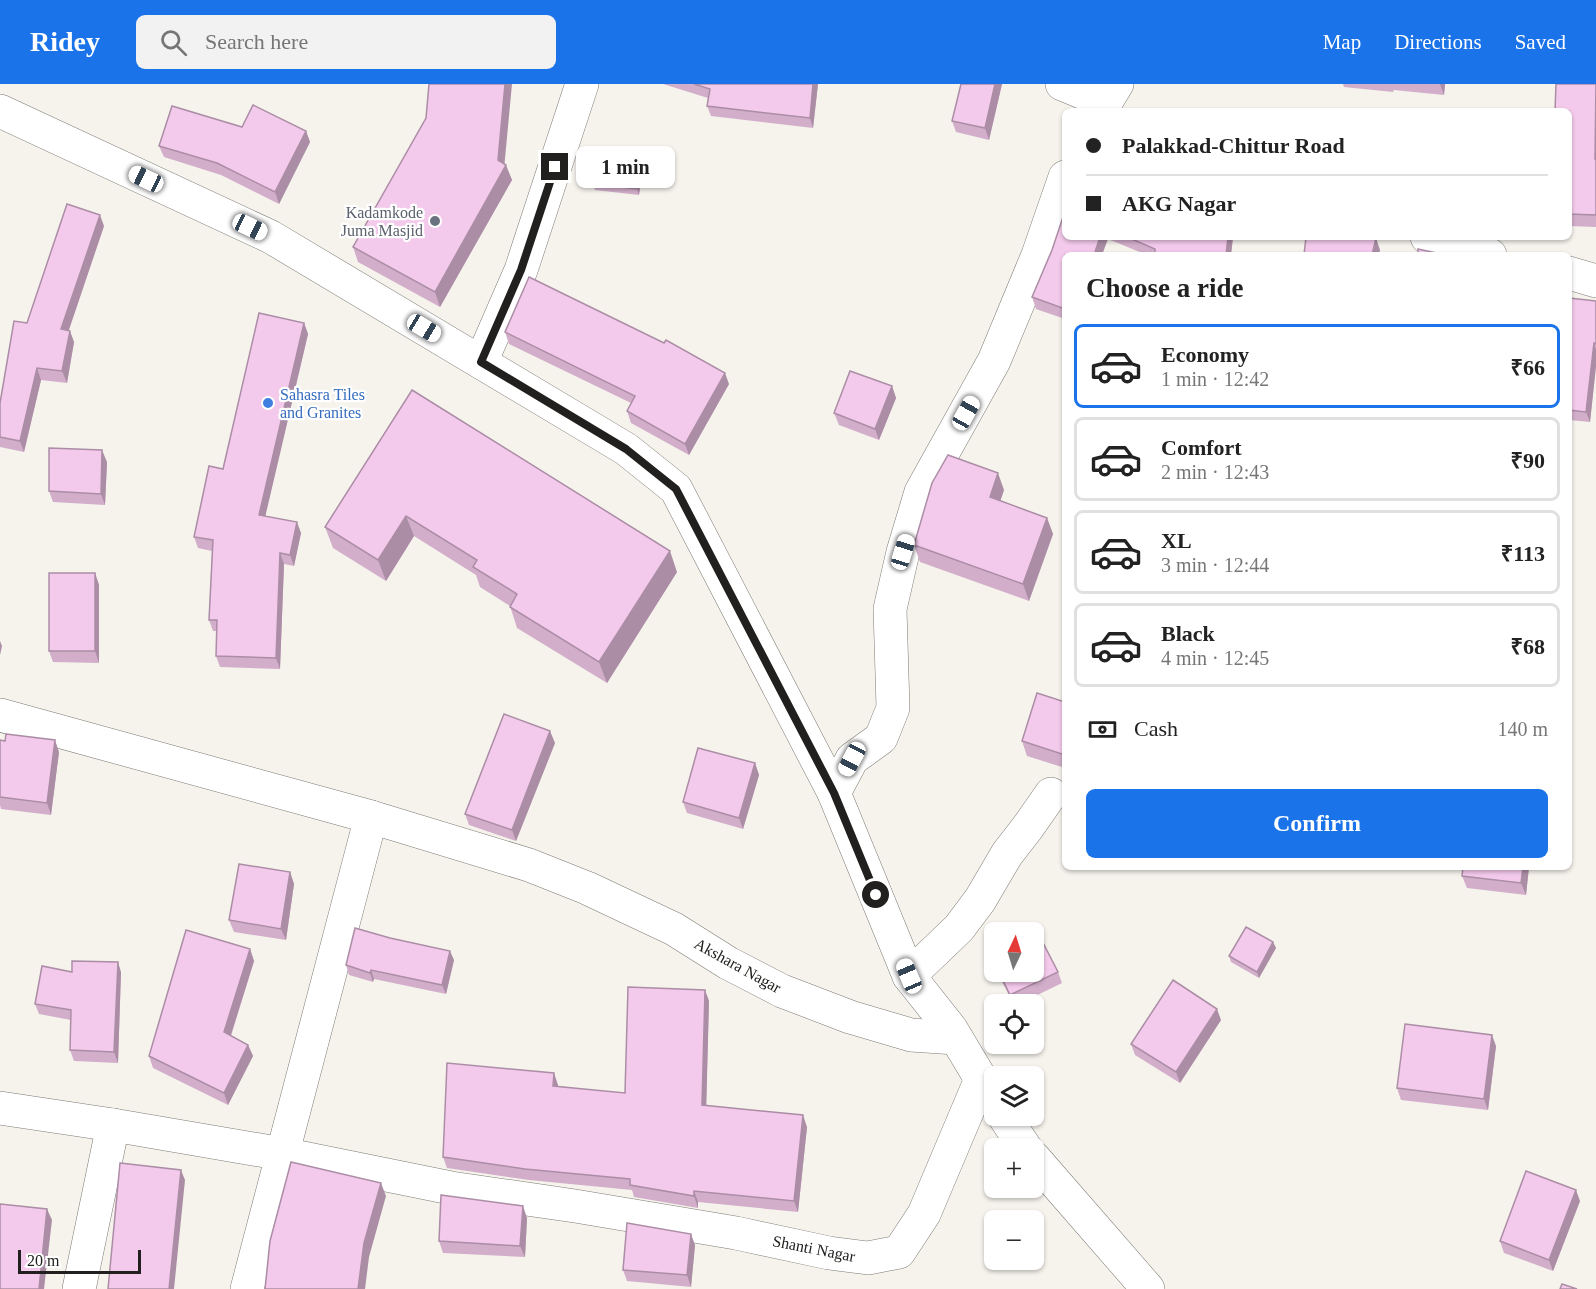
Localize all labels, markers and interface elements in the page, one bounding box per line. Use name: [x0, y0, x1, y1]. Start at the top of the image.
search box: [136, 15, 556, 69]
text: Ridey: [30, 26, 100, 57]
icon: search: [157, 26, 190, 59]
text: Search here: [205, 29, 308, 54]
text: Map: [1323, 30, 1361, 54]
text: Directions: [1394, 30, 1482, 54]
text: Saved: [1515, 30, 1566, 54]
text: Palakkad-Chittur Road: [1122, 133, 1345, 158]
callout: 1 min: [576, 146, 675, 188]
route end: [541, 153, 568, 180]
text: 1 min: [601, 156, 650, 178]
car: [126, 163, 166, 195]
text: AKG Nagar: [1122, 191, 1236, 216]
place label: Kadamkode Juma Masjid: [341, 204, 423, 240]
car: [230, 211, 270, 243]
marker: Kadamkode Juma Masjid: [428, 214, 442, 228]
text: Choose a ride: [1086, 273, 1244, 303]
car: [404, 311, 444, 345]
icon: car: [1089, 339, 1143, 393]
text: Economy: [1161, 342, 1249, 367]
text: ₹66: [1510, 355, 1545, 380]
text: 1 min · 12:42: [1161, 368, 1269, 390]
place label: Sahasra Tiles and Granites: [280, 386, 365, 421]
car: [949, 393, 983, 433]
marker: Sahasra Tiles and Granites: [261, 396, 275, 410]
icon: car: [1089, 432, 1143, 486]
text: Comfort: [1161, 435, 1242, 460]
text: ₹90: [1510, 448, 1545, 473]
text: 2 min · 12:43: [1161, 461, 1269, 483]
icon: car: [1089, 525, 1143, 579]
text: XL: [1161, 528, 1192, 553]
car: [889, 532, 917, 572]
text: ₹113: [1501, 541, 1545, 566]
text: 3 min · 12:44: [1161, 554, 1269, 576]
icon: car: [1089, 618, 1143, 672]
text: Black: [1161, 621, 1215, 646]
text: ₹68: [1510, 634, 1545, 659]
text: 4 min · 12:45: [1161, 647, 1269, 669]
icon: cash: [1086, 713, 1119, 746]
text: Cash: [1134, 716, 1178, 741]
text: 140 m: [1497, 718, 1548, 740]
car: [836, 739, 868, 779]
button: Confirm: [1086, 789, 1548, 858]
route start: [862, 881, 889, 908]
north arrow: [984, 922, 1044, 982]
map controls: [984, 922, 1044, 1270]
street label: Akshara Nagar: [691, 935, 785, 997]
car: [894, 956, 924, 996]
button: locate: [984, 994, 1044, 1054]
button: layers: [984, 1066, 1044, 1126]
button: +: [984, 1138, 1044, 1198]
button: −: [984, 1210, 1044, 1270]
street label: Shanti Nagar: [771, 1232, 857, 1266]
scale bar: [18, 1247, 141, 1274]
text: 20 m: [27, 1252, 59, 1269]

